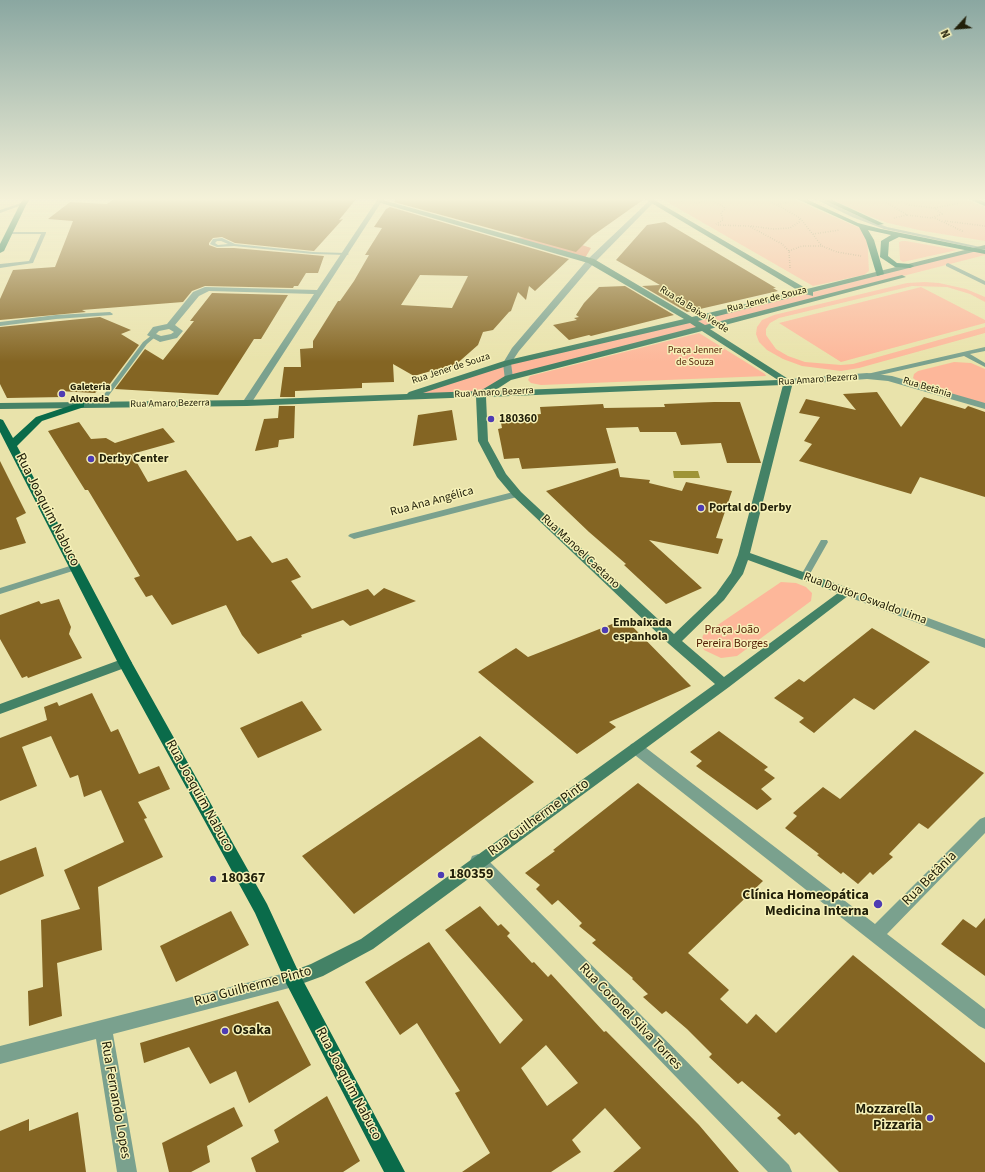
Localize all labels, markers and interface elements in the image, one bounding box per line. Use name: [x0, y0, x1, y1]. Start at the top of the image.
north arrow: [937, 8, 977, 48]
text: N: [937, 27, 954, 40]
street label: Rua da Baixa Verde: [657, 284, 731, 336]
street label: Rua Jener de Souza: [726, 284, 808, 316]
park label: Praça Jenner de Souza: [668, 345, 722, 368]
street label: Rua Jener de Souza: [410, 351, 492, 387]
street label: Rua Amaro Bezerra: [778, 371, 858, 389]
street label: Rua Betânia: [901, 375, 953, 401]
place label: Galeteria Alvorada: [70, 382, 110, 406]
street label: Rua Amaro Bezerra: [454, 385, 534, 401]
marker: Galeteria Alvorada: [57, 389, 67, 399]
street label: Rua Amaro Bezerra: [130, 397, 210, 411]
place label: 180360: [499, 412, 537, 426]
marker: 180360: [486, 414, 496, 424]
street label: Rua Joaquim Nabuco: [11, 451, 83, 569]
place label: Derby Center: [99, 452, 168, 466]
marker: Derby Center: [86, 454, 96, 464]
street label: Rua Ana Angélica: [389, 484, 475, 520]
place label: Portal do Derby: [709, 501, 791, 515]
marker: Portal do Derby: [696, 503, 706, 513]
street label: Rua Manoel Caetano: [538, 512, 622, 592]
street label: Rua Doutor Oswaldo Lima: [801, 570, 929, 628]
place label: Embaixada espanhola: [613, 616, 672, 644]
park label: Praça João Pereira Borges: [696, 623, 768, 651]
marker: Embaixada espanhola: [600, 625, 610, 635]
street label: Rua Joaquim Nabuco: [161, 737, 237, 855]
street label: Rua Guilherme Pinto: [485, 776, 593, 860]
street label: Rua Betânia: [899, 848, 961, 910]
place label: 180359: [449, 867, 493, 883]
marker: 180359: [436, 870, 446, 880]
place label: 180367: [221, 871, 265, 887]
marker: 180367: [208, 874, 218, 884]
place label: Clínica Homeopática Medicina Interna: [742, 888, 869, 920]
marker: Clínica Homeopática Medicina Interna: [872, 898, 884, 910]
street label: Rua Coronel Silva Torres: [575, 960, 685, 1074]
street label: Rua Guilherme Pinto: [193, 963, 313, 1011]
place label: Osaka: [233, 1023, 271, 1039]
street label: Rua Joaquim Nabuco: [311, 1025, 385, 1143]
marker: Osaka: [220, 1026, 230, 1036]
street label: Rua Fernando Lopes: [96, 1040, 134, 1160]
place label: Mozzarella Pizzaria: [856, 1102, 922, 1134]
marker: Mozzarella Pizzaria: [925, 1113, 935, 1123]

